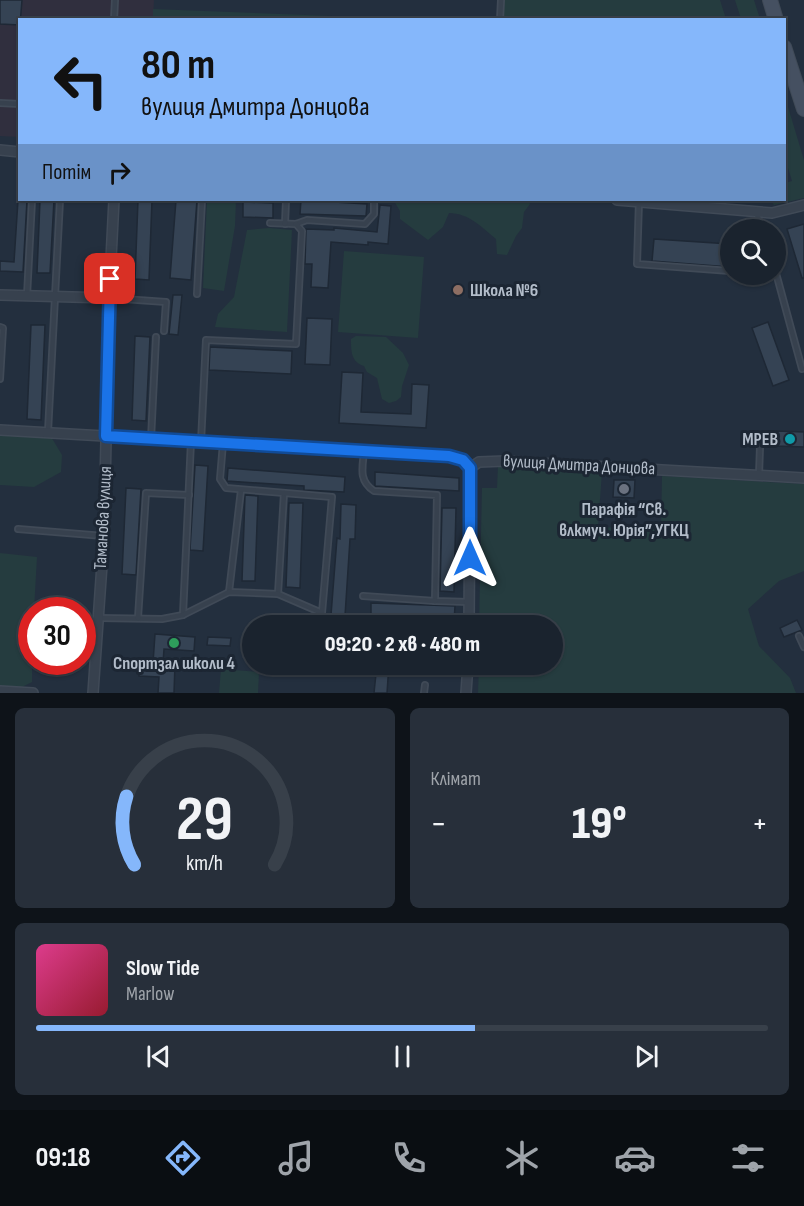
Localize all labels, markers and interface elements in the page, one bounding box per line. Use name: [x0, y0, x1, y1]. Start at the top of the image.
text: 80 m: [141, 40, 215, 91]
icon: left: [42, 42, 120, 120]
text: вулиця Дмитра Донцова: [141, 91, 370, 123]
icon: right: [103, 156, 136, 189]
text: Потім: [42, 159, 91, 186]
map controls: [720, 219, 786, 285]
button: search: [720, 219, 786, 285]
pin: [84, 253, 135, 304]
icon: arrive: [93, 262, 126, 295]
place label: Школа №6: [470, 280, 538, 301]
marker: Школа №6: [451, 283, 465, 297]
place label: МРЕВ: [742, 429, 778, 450]
marker: МРЕВ: [783, 432, 797, 446]
street label: вулиця Дмитра Донцова: [502, 451, 656, 479]
street label: Таманова вулиця: [90, 466, 116, 570]
marker: Парафія “Св. влкмуч. Юрія”,УГКЦ: [617, 482, 631, 496]
place label: Парафія “Св. влкмуч. Юрія”,УГКЦ: [559, 499, 689, 541]
position arrow: [438, 526, 502, 590]
speed limit sign: 30: [18, 597, 96, 675]
text: 09:20 · 2 хв · 480 m: [325, 631, 480, 658]
marker: Спортзал школи 4: [167, 636, 181, 650]
place label: Спортзал школи 4: [113, 653, 236, 674]
text: Клімат: [431, 767, 481, 791]
text: 29: [176, 783, 233, 858]
text: 19°: [572, 797, 627, 852]
text: −: [431, 804, 447, 844]
text: +: [752, 804, 768, 844]
text: km/h: [186, 851, 223, 876]
text: Slow Tide: [126, 955, 200, 982]
text: Marlow: [126, 982, 174, 1006]
icon: previous: [142, 1040, 175, 1073]
icon: pause: [386, 1040, 419, 1073]
icon: next: [630, 1040, 663, 1073]
icon: directions: [162, 1137, 204, 1179]
icon: music: [275, 1137, 317, 1179]
icon: phone: [388, 1137, 430, 1179]
icon: climate: [501, 1137, 543, 1179]
icon: car: [614, 1137, 656, 1179]
icon: filters: [727, 1137, 769, 1179]
text: 09:18: [36, 1142, 91, 1174]

